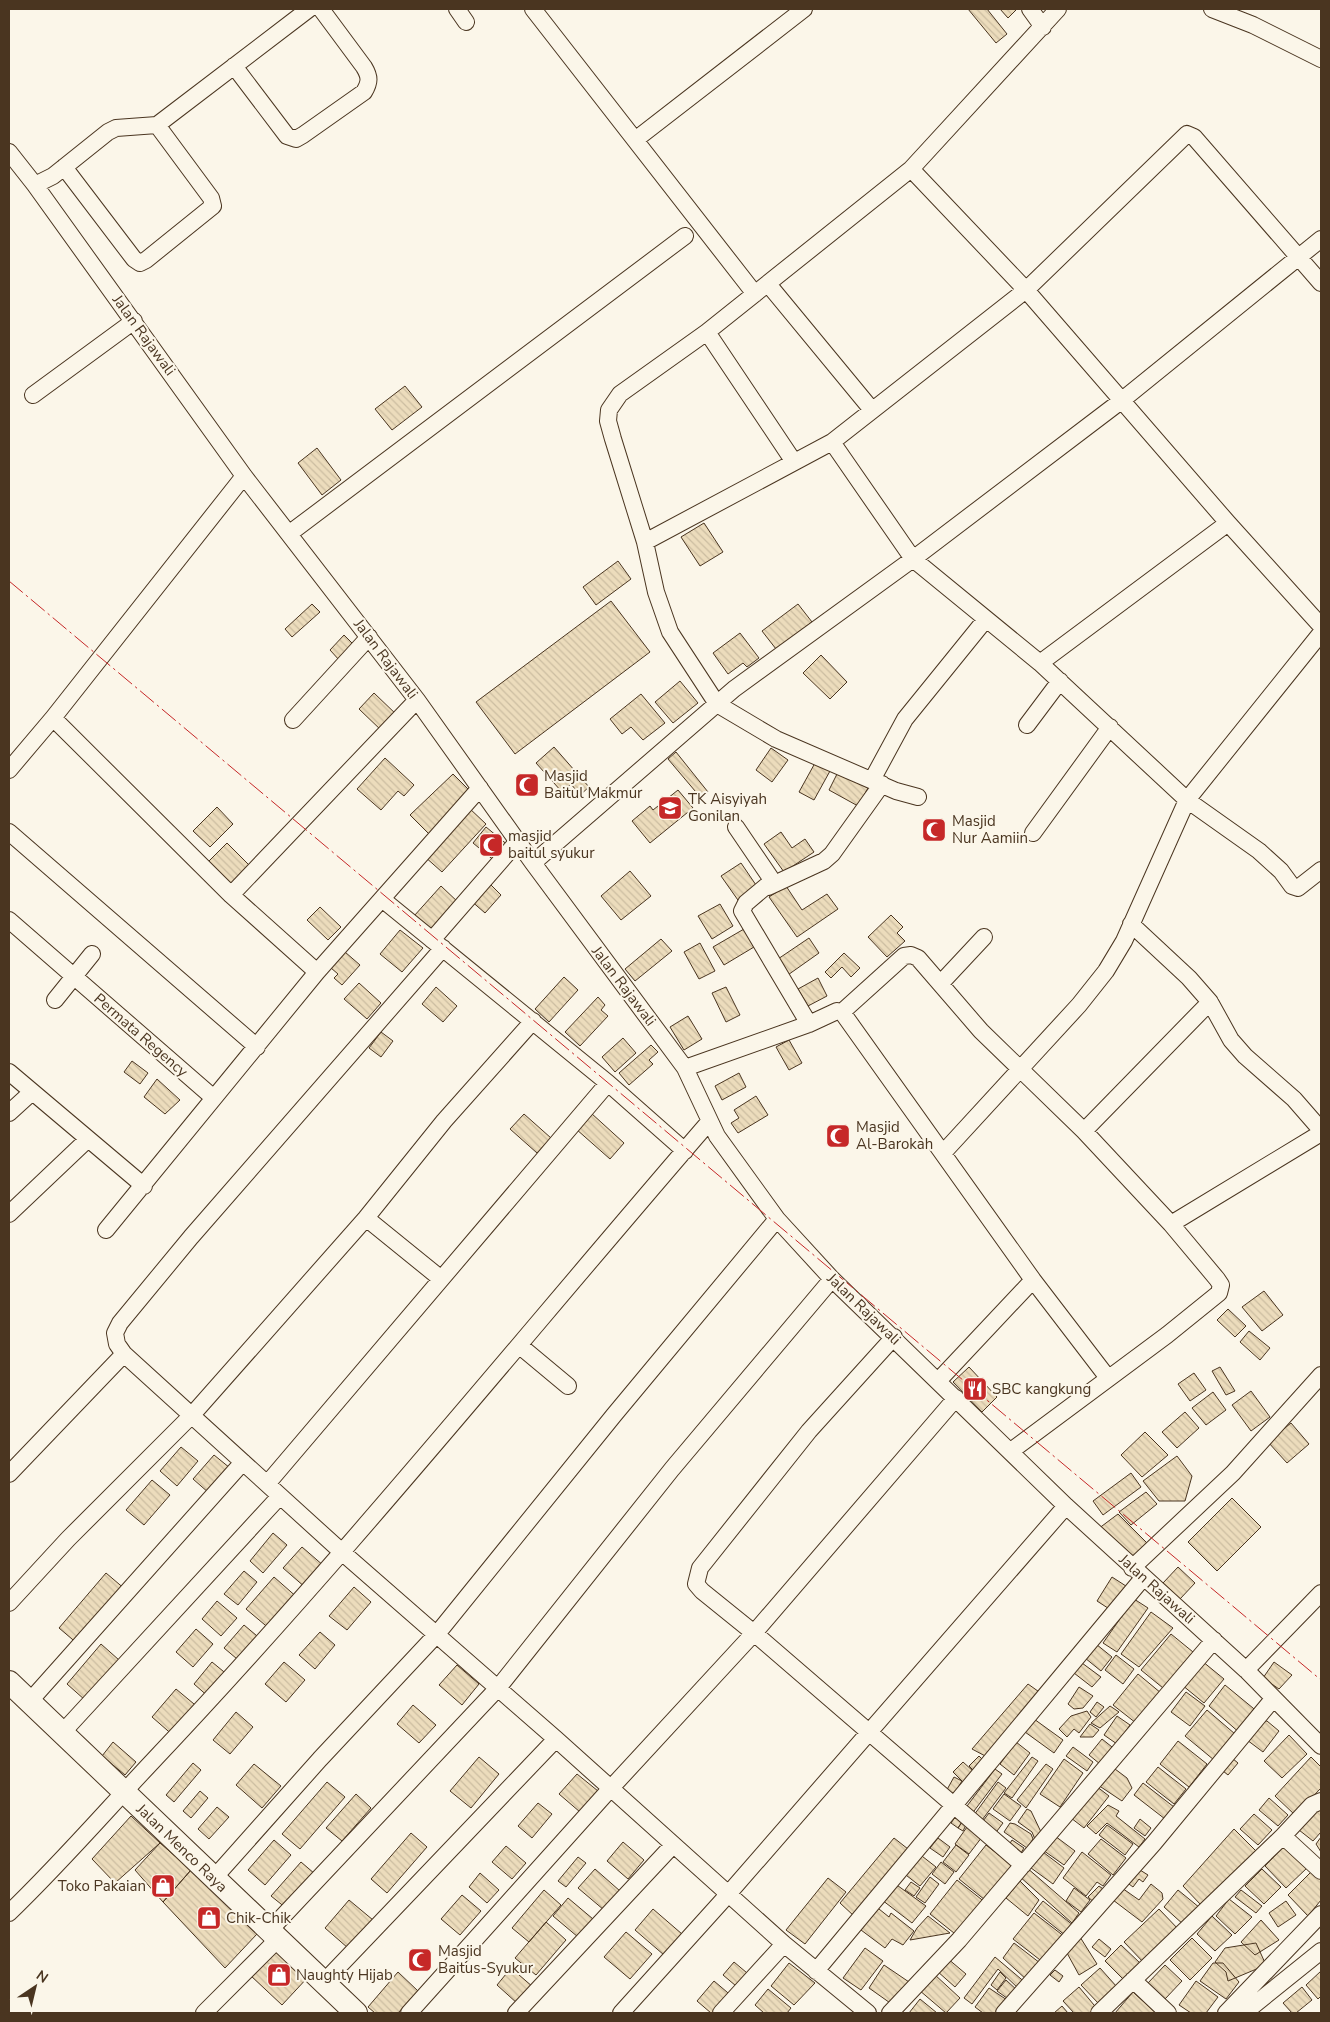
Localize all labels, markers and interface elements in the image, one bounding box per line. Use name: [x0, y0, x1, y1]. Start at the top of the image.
street label: Jalan Rajawali: [107, 290, 180, 379]
street label: Jalan Rajawali: [349, 614, 423, 703]
place label: Masjid Baitul Makmur: [544, 766, 643, 803]
mosque icon: Masjid Baitul Makmur: [514, 772, 540, 798]
place label: TK Aisyiyah Gonilan: [688, 789, 767, 826]
school or university icon: TK Aisyiyah Gonilan: [657, 795, 683, 821]
place label: Masjid Nur Aamiin: [952, 811, 1028, 848]
mosque icon: Masjid Nur Aamiin: [921, 817, 947, 843]
place label: masjid baitul syukur: [508, 826, 595, 863]
mosque icon: masjid baitul syukur: [478, 832, 504, 858]
street label: Jalan Rajawali: [587, 941, 661, 1030]
street label: Permata Regency: [90, 989, 192, 1082]
place label: Masjid Al-Barokah: [856, 1117, 933, 1154]
mosque icon: Masjid Al-Barokah: [825, 1123, 851, 1149]
street label: Jalan Rajawali: [822, 1268, 905, 1349]
restaurant icon: SBC kangkung: [962, 1376, 988, 1402]
place label: SBC kangkung: [992, 1379, 1091, 1399]
street label: Jalan Rajawali: [1114, 1549, 1199, 1628]
street label: Jalan Menco Raya: [131, 1799, 232, 1897]
shop icon: Toko Pakaian: [150, 1873, 176, 1899]
place label: Toko Pakaian: [58, 1876, 146, 1896]
shop icon: Chik-Chik: [196, 1905, 222, 1931]
place label: Chik-Chik: [226, 1908, 292, 1928]
place label: Masjid Baitus-Syukur: [438, 1941, 534, 1978]
mosque icon: Masjid Baitus-Syukur: [407, 1947, 433, 1973]
north arrow: [10, 1962, 60, 2012]
shop icon: Naughty Hijab: [266, 1962, 292, 1988]
place label: Naughty Hijab: [296, 1965, 393, 1985]
text: N: [32, 1966, 52, 1988]

